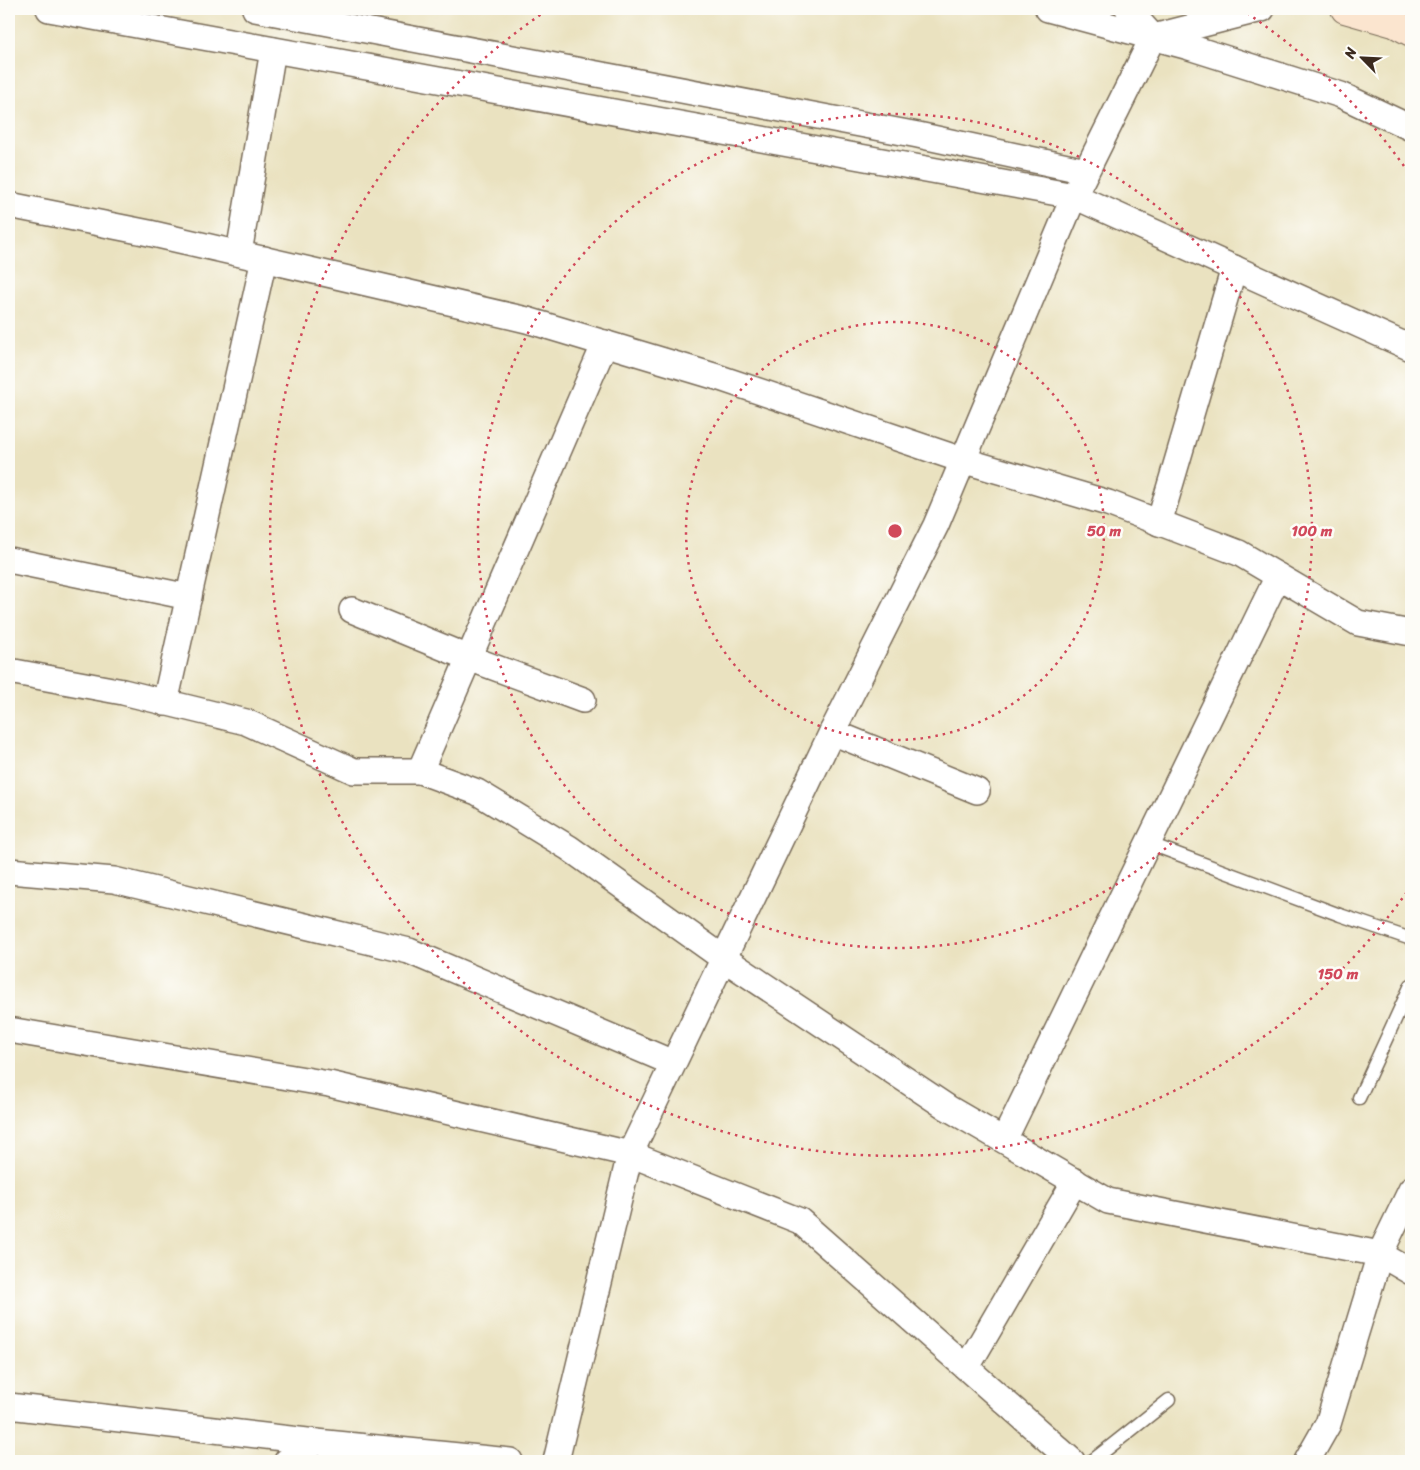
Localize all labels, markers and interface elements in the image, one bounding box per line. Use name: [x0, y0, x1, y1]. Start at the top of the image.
north arrow: [1338, 32, 1388, 82]
text: N: [1337, 43, 1364, 63]
text: 50 m: [1087, 518, 1122, 544]
text: 100 m: [1292, 518, 1333, 544]
centre of rings: [886, 522, 904, 540]
text: 150 m: [1318, 961, 1359, 987]

